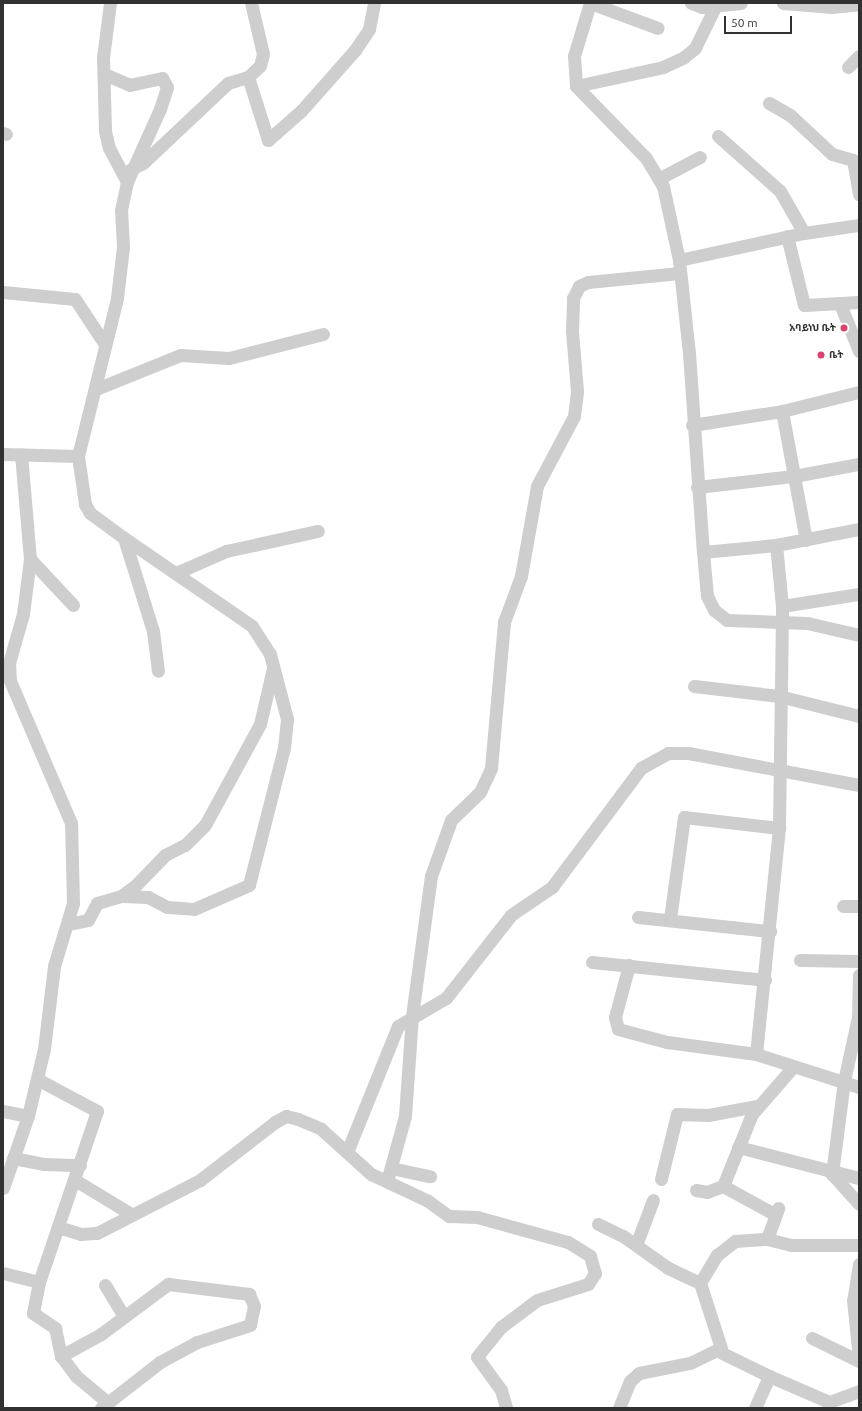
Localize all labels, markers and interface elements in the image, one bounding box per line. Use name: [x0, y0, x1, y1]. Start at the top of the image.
scale bar: [726, 8, 794, 34]
text: 50 m: [731, 16, 758, 29]
place label: አባይነህ ቤት: [789, 322, 836, 334]
marker: አባይነህ ቤት: [839, 323, 849, 333]
place label: ቤት: [829, 349, 843, 361]
marker: ቤት: [816, 350, 826, 360]

